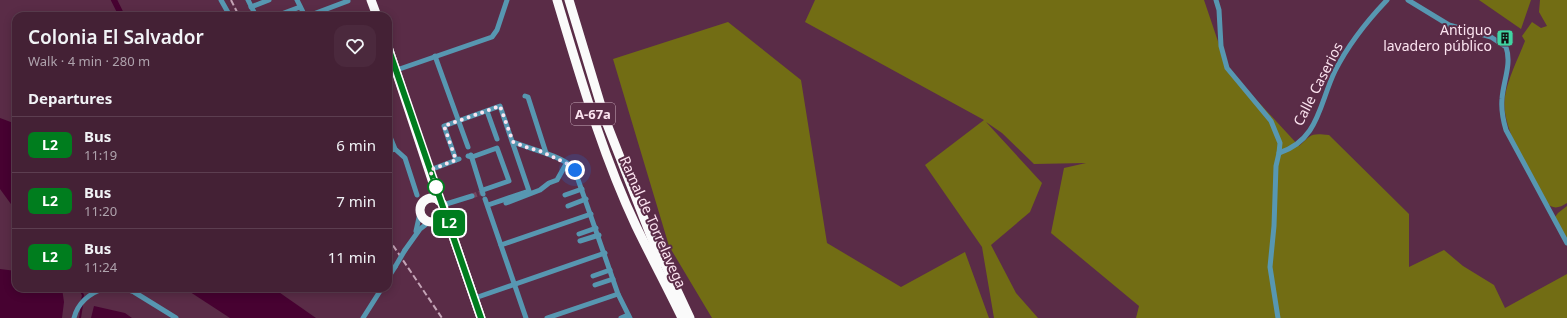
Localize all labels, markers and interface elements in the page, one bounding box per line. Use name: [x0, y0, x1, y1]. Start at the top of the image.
place label: Antiguo lavadero público: [1383, 20, 1492, 55]
text: Colonia El Salvador: [28, 24, 204, 50]
button: heart: [334, 25, 376, 67]
building icon: Antiguo lavadero público: [1495, 28, 1515, 48]
street label: Calle Caserios: [1288, 39, 1347, 129]
text: Walk · 4 min · 280 m: [28, 52, 150, 70]
text: Departures: [28, 88, 112, 108]
road number: A-67a: [571, 103, 615, 125]
text: Bus: [84, 126, 111, 146]
text: L2: [42, 135, 58, 154]
text: 6 min: [336, 135, 376, 155]
text: 11:19: [84, 146, 117, 164]
street label: Ramal de Torrelavega: [616, 153, 691, 291]
your location: [565, 160, 585, 180]
unlabelled marker: [427, 178, 445, 196]
text: Bus: [84, 182, 111, 202]
text: L2: [42, 191, 58, 210]
text: 7 min: [336, 191, 376, 211]
text: 11:20: [84, 202, 117, 220]
line badge: L2: [431, 210, 467, 236]
text: L2: [441, 213, 457, 232]
text: Bus: [84, 238, 111, 258]
text: L2: [42, 247, 58, 266]
text: 11 min: [328, 247, 376, 267]
text: 11:24: [84, 258, 117, 276]

